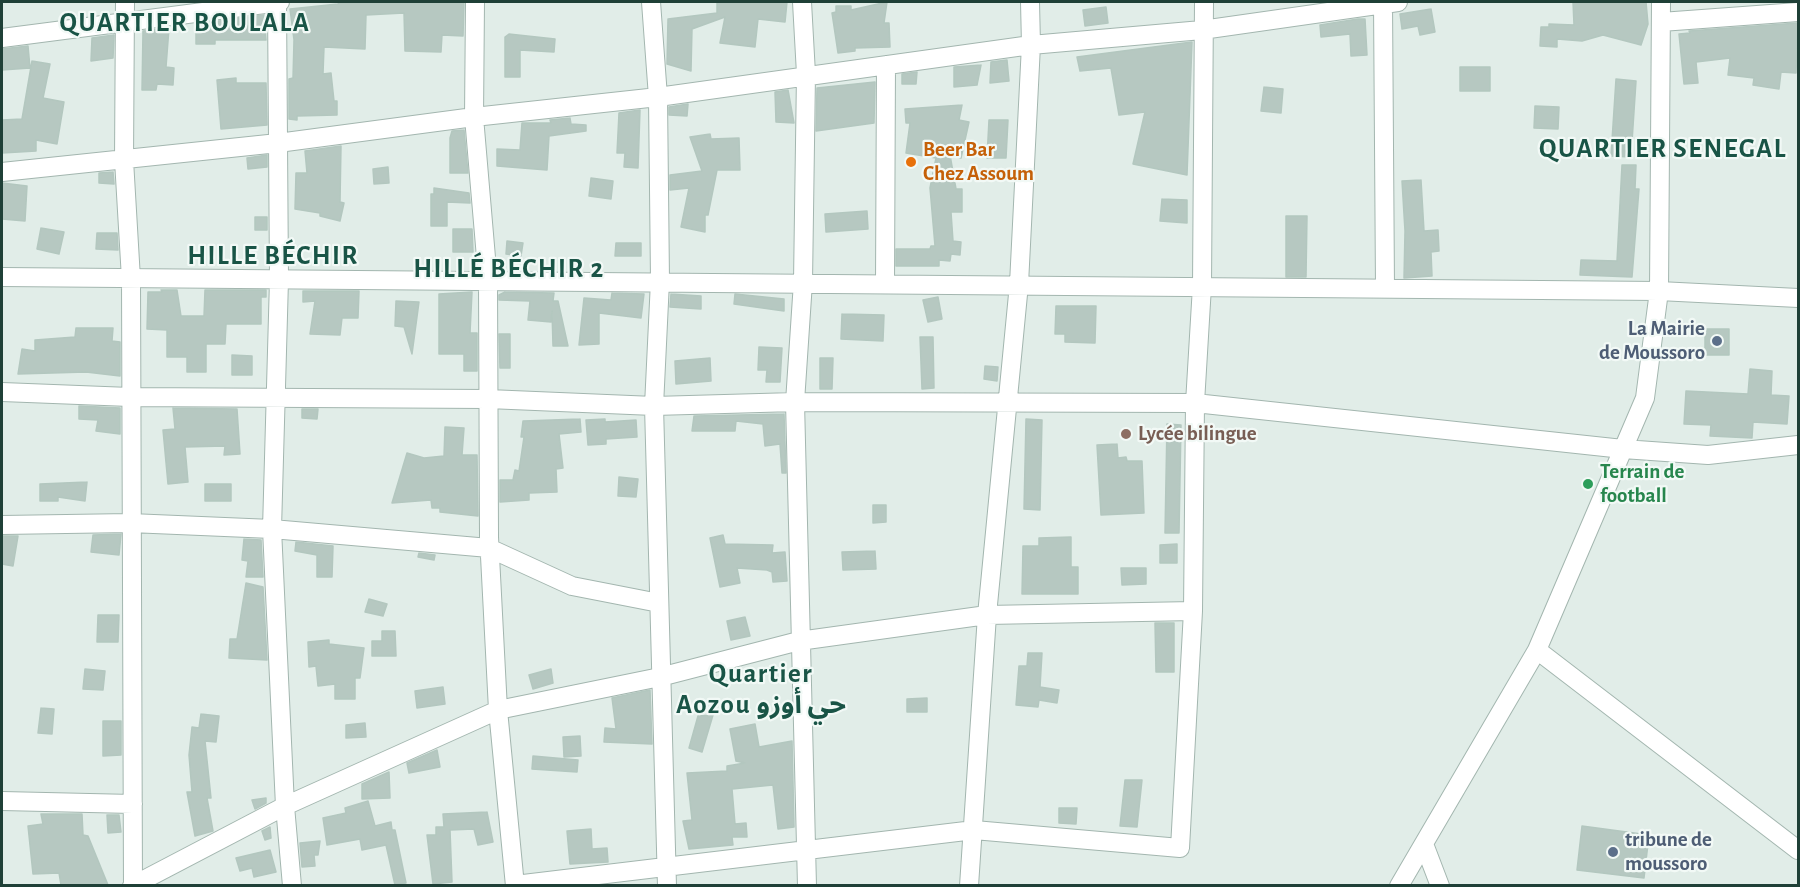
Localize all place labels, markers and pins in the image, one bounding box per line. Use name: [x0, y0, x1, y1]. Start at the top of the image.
place label: Beer Bar Chez Assoum: [923, 137, 1034, 187]
marker: Beer Bar Chez Assoum: [904, 155, 918, 169]
place label: La Mairie de Moussoro: [1599, 316, 1705, 366]
marker: La Mairie de Moussoro: [1710, 334, 1724, 348]
place label: Lycée bilingue: [1138, 421, 1257, 447]
marker: Lycée bilingue: [1119, 427, 1133, 441]
place label: Terrain de football: [1600, 459, 1684, 509]
marker: Terrain de football: [1581, 477, 1595, 491]
place label: tribune de moussoro: [1625, 827, 1712, 877]
marker: tribune de moussoro: [1606, 845, 1620, 859]

